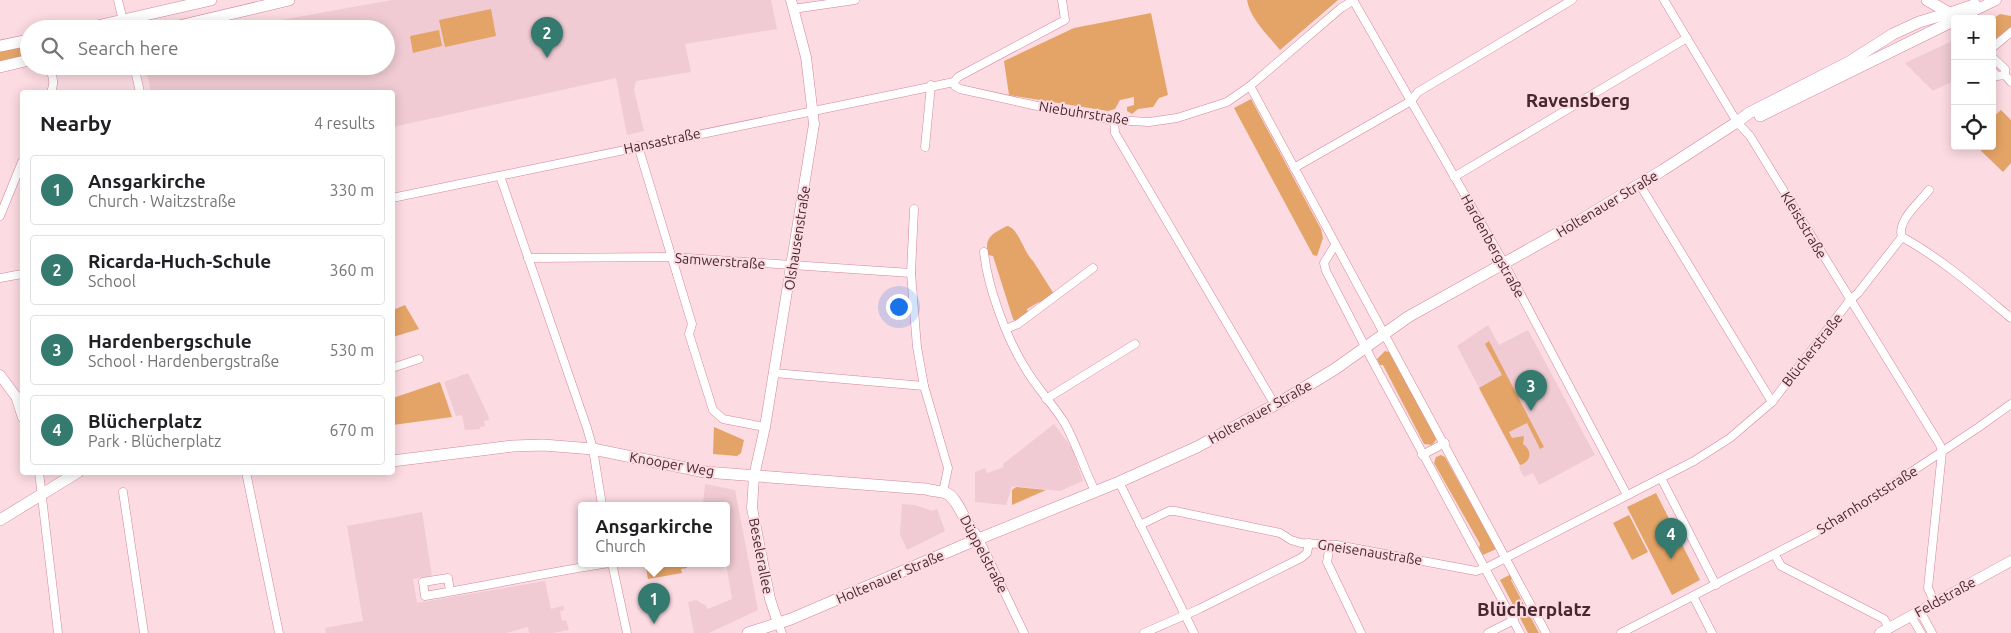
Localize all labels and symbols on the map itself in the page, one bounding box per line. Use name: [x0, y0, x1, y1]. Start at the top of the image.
pin: 2: [531, 17, 563, 58]
district label: Ravensberg: [1526, 89, 1630, 111]
street label: Niebuhrstraße: [1038, 98, 1130, 128]
street label: Hansastraße: [622, 125, 702, 157]
street label: Holtenauer Straße: [1553, 167, 1661, 241]
street label: Olshausenstraße: [781, 184, 813, 292]
street label: Kleiststraße: [1778, 189, 1830, 261]
street label: Hardenbergstraße: [1458, 192, 1528, 300]
street label: Samwerstraße: [674, 250, 766, 272]
your location: [886, 294, 912, 320]
street label: Blücherstraße: [1779, 310, 1845, 390]
pin: 3: [1515, 370, 1547, 411]
street label: Holtenauer Straße: [1206, 377, 1314, 447]
street label: Knooper Weg: [628, 449, 716, 479]
street label: Scharnhorststraße: [1814, 463, 1920, 537]
street label: Düppelstraße: [957, 512, 1011, 596]
street label: Beselerallee: [746, 517, 776, 595]
pin: 4: [1655, 518, 1687, 559]
street label: Gneisenaustraße: [1317, 536, 1423, 568]
street label: Holtenauer Straße: [834, 547, 946, 607]
street label: Feldstraße: [1912, 574, 1978, 620]
pin: 1: [638, 583, 670, 624]
district label: Blücherplatz: [1477, 598, 1591, 620]

